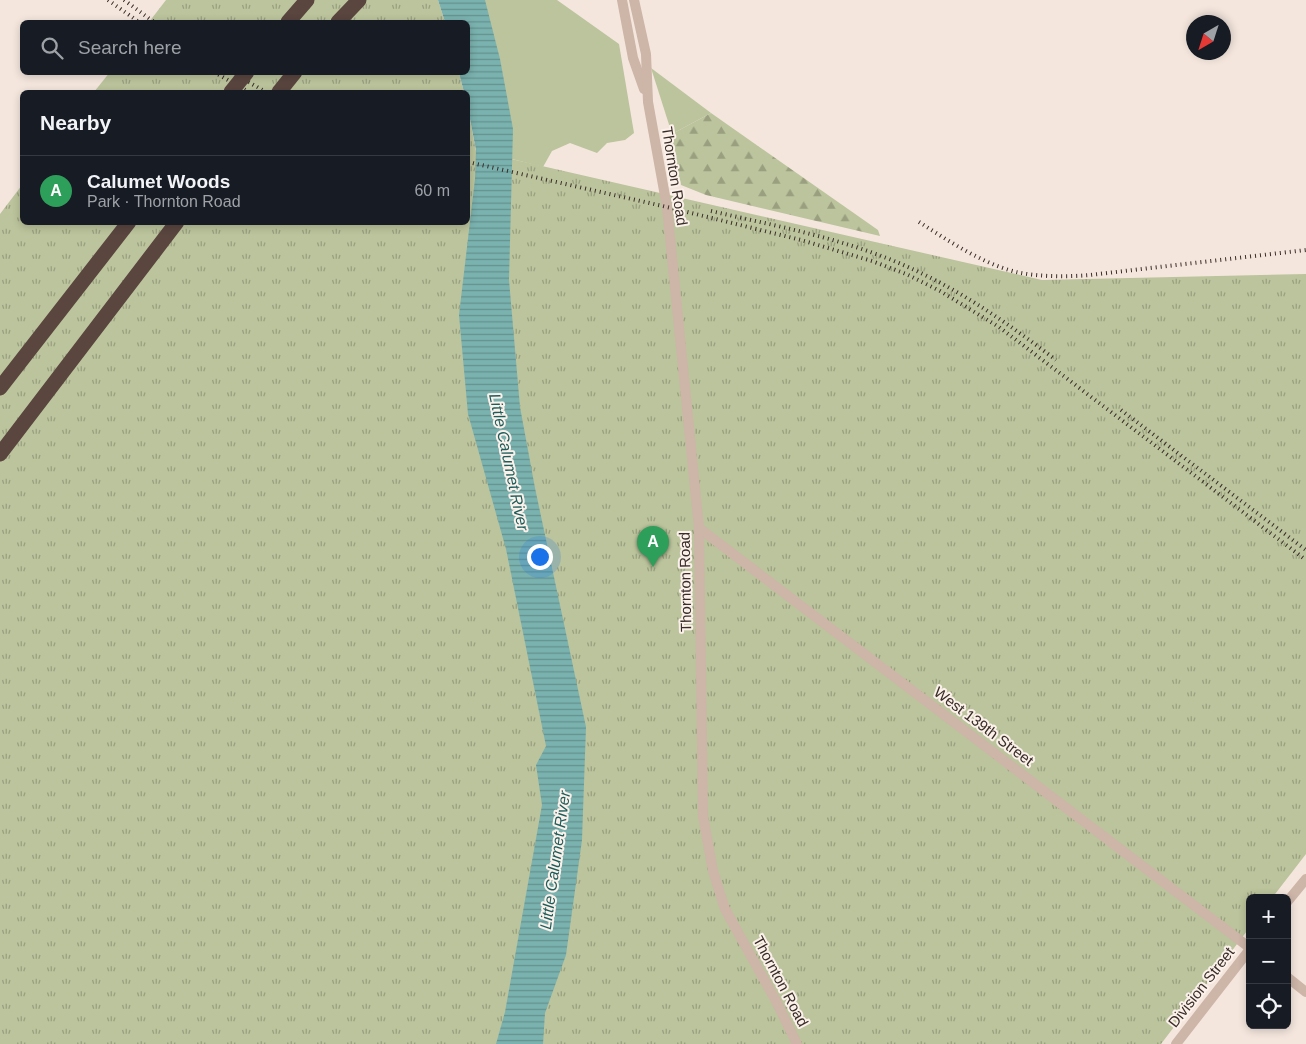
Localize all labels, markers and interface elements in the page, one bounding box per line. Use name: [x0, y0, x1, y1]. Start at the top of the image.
north arrow: [1186, 15, 1231, 60]
search box: [20, 20, 470, 75]
icon: search: [38, 34, 66, 62]
text: Search here: [78, 37, 182, 58]
text: Nearby: [40, 111, 111, 134]
street label: Thornton Road: [659, 125, 691, 227]
text: Calumet Woods: [87, 171, 230, 192]
text: A: [50, 182, 62, 199]
text: 60 m: [414, 182, 450, 199]
text: Park · Thornton Road: [87, 193, 241, 210]
water label: Little Calumet River: [486, 392, 532, 533]
pin: A: [637, 526, 669, 567]
street label: Thornton Road: [676, 532, 694, 632]
your location: [527, 544, 553, 570]
street label: West 139th Street: [931, 683, 1038, 769]
water label: Little Calumet River: [537, 789, 573, 930]
map controls: [1246, 894, 1291, 1029]
button: +: [1246, 894, 1291, 939]
street label: Thornton Road: [750, 933, 812, 1029]
button: −: [1246, 939, 1291, 984]
street label: Division Street: [1165, 943, 1238, 1030]
button: locate: [1246, 984, 1291, 1029]

